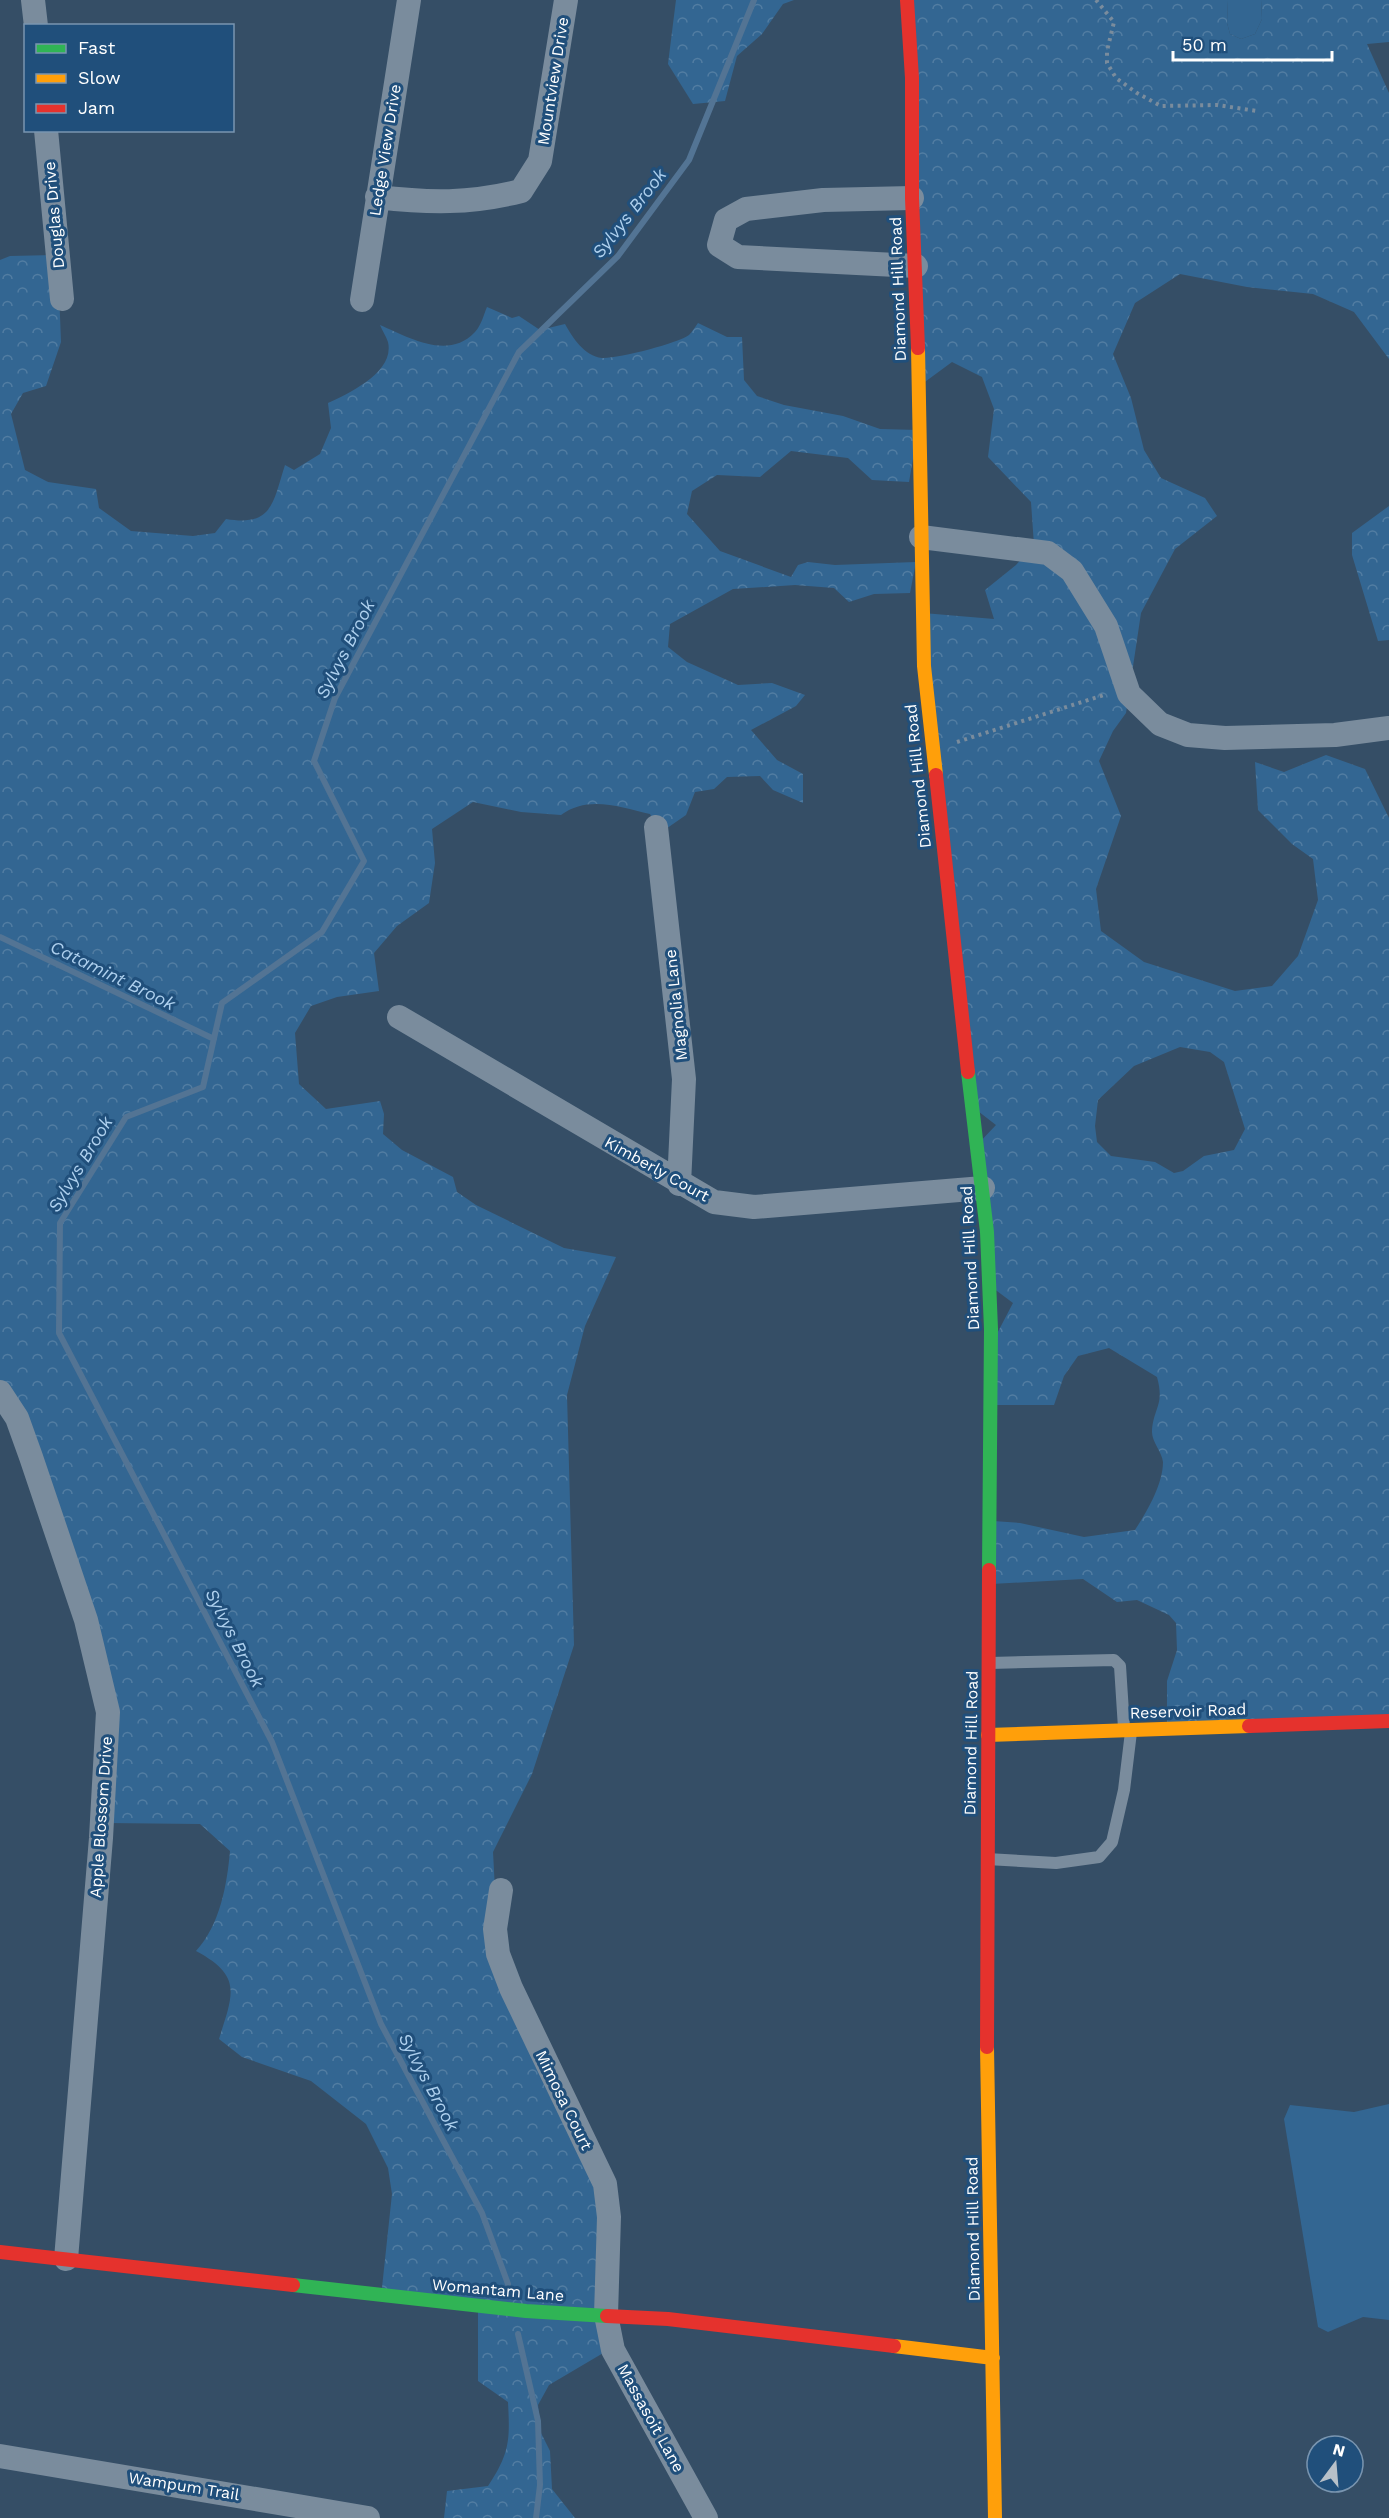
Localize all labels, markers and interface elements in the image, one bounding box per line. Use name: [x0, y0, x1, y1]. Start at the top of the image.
street label: Mountview Drive: [533, 16, 573, 146]
legend: [24, 24, 234, 132]
scale bar: [1173, 24, 1332, 62]
text: 50 m: [1182, 34, 1227, 55]
text: Fast: [78, 37, 116, 58]
text: Slow: [78, 67, 121, 88]
street label: Ledge View Drive: [365, 83, 405, 217]
text: Jam: [78, 97, 115, 118]
street label: Douglas Drive: [40, 161, 68, 269]
water label: Sylvys Brook: [587, 163, 671, 262]
street label: Diamond Hill Road: [886, 216, 910, 362]
water label: Sylvys Brook: [311, 595, 379, 702]
street label: Diamond Hill Road: [901, 703, 935, 849]
water label: Catamint Brook: [47, 936, 180, 1015]
street label: Magnolia Lane: [661, 948, 691, 1062]
water label: Sylvys Brook: [43, 1111, 117, 1216]
street label: Kimberly Court: [601, 1132, 713, 1206]
street label: Diamond Hill Road: [957, 1185, 983, 1331]
water label: Sylvys Brook: [201, 1585, 269, 1692]
street label: Diamond Hill Road: [960, 1670, 982, 1816]
street label: Reservoir Road: [1129, 1699, 1247, 1723]
street label: Apple Blossom Drive: [86, 1735, 116, 1899]
water label: Sylvys Brook: [394, 2029, 464, 2136]
street label: Mimosa Court: [532, 2047, 596, 2153]
street label: Diamond Hill Road: [962, 2156, 984, 2302]
street label: Womantam Lane: [431, 2275, 565, 2305]
street label: Massasoit Lane: [613, 2361, 689, 2475]
north arrow: [1305, 2434, 1365, 2494]
text: N: [1331, 2439, 1347, 2461]
street label: Wampum Trail: [127, 2468, 241, 2504]

